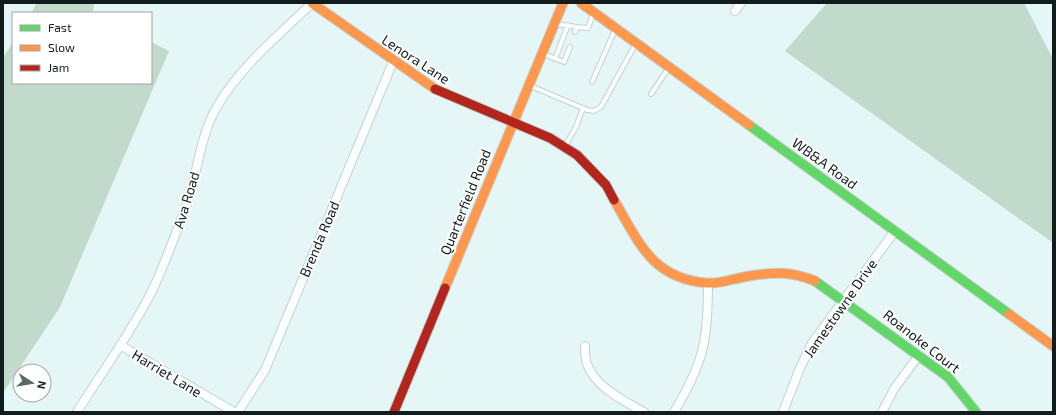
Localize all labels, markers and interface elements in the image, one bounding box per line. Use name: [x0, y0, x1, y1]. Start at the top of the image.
legend: [12, 12, 152, 84]
text: Fast: [48, 20, 72, 34]
street label: Lenora Lane: [379, 31, 453, 87]
text: Slow: [48, 40, 75, 54]
text: Jam: [48, 60, 69, 74]
street label: WB&A Road: [789, 134, 861, 192]
street label: Quarterfield Road: [436, 147, 494, 257]
street label: Ava Road: [169, 169, 203, 231]
street label: Brenda Road: [295, 198, 343, 280]
street label: Jamestowne Drive: [800, 256, 880, 360]
street label: Roanoke Court: [880, 306, 964, 376]
street label: Harriet Lane: [129, 346, 205, 400]
north arrow: [12, 363, 52, 403]
text: N: [35, 380, 49, 390]

